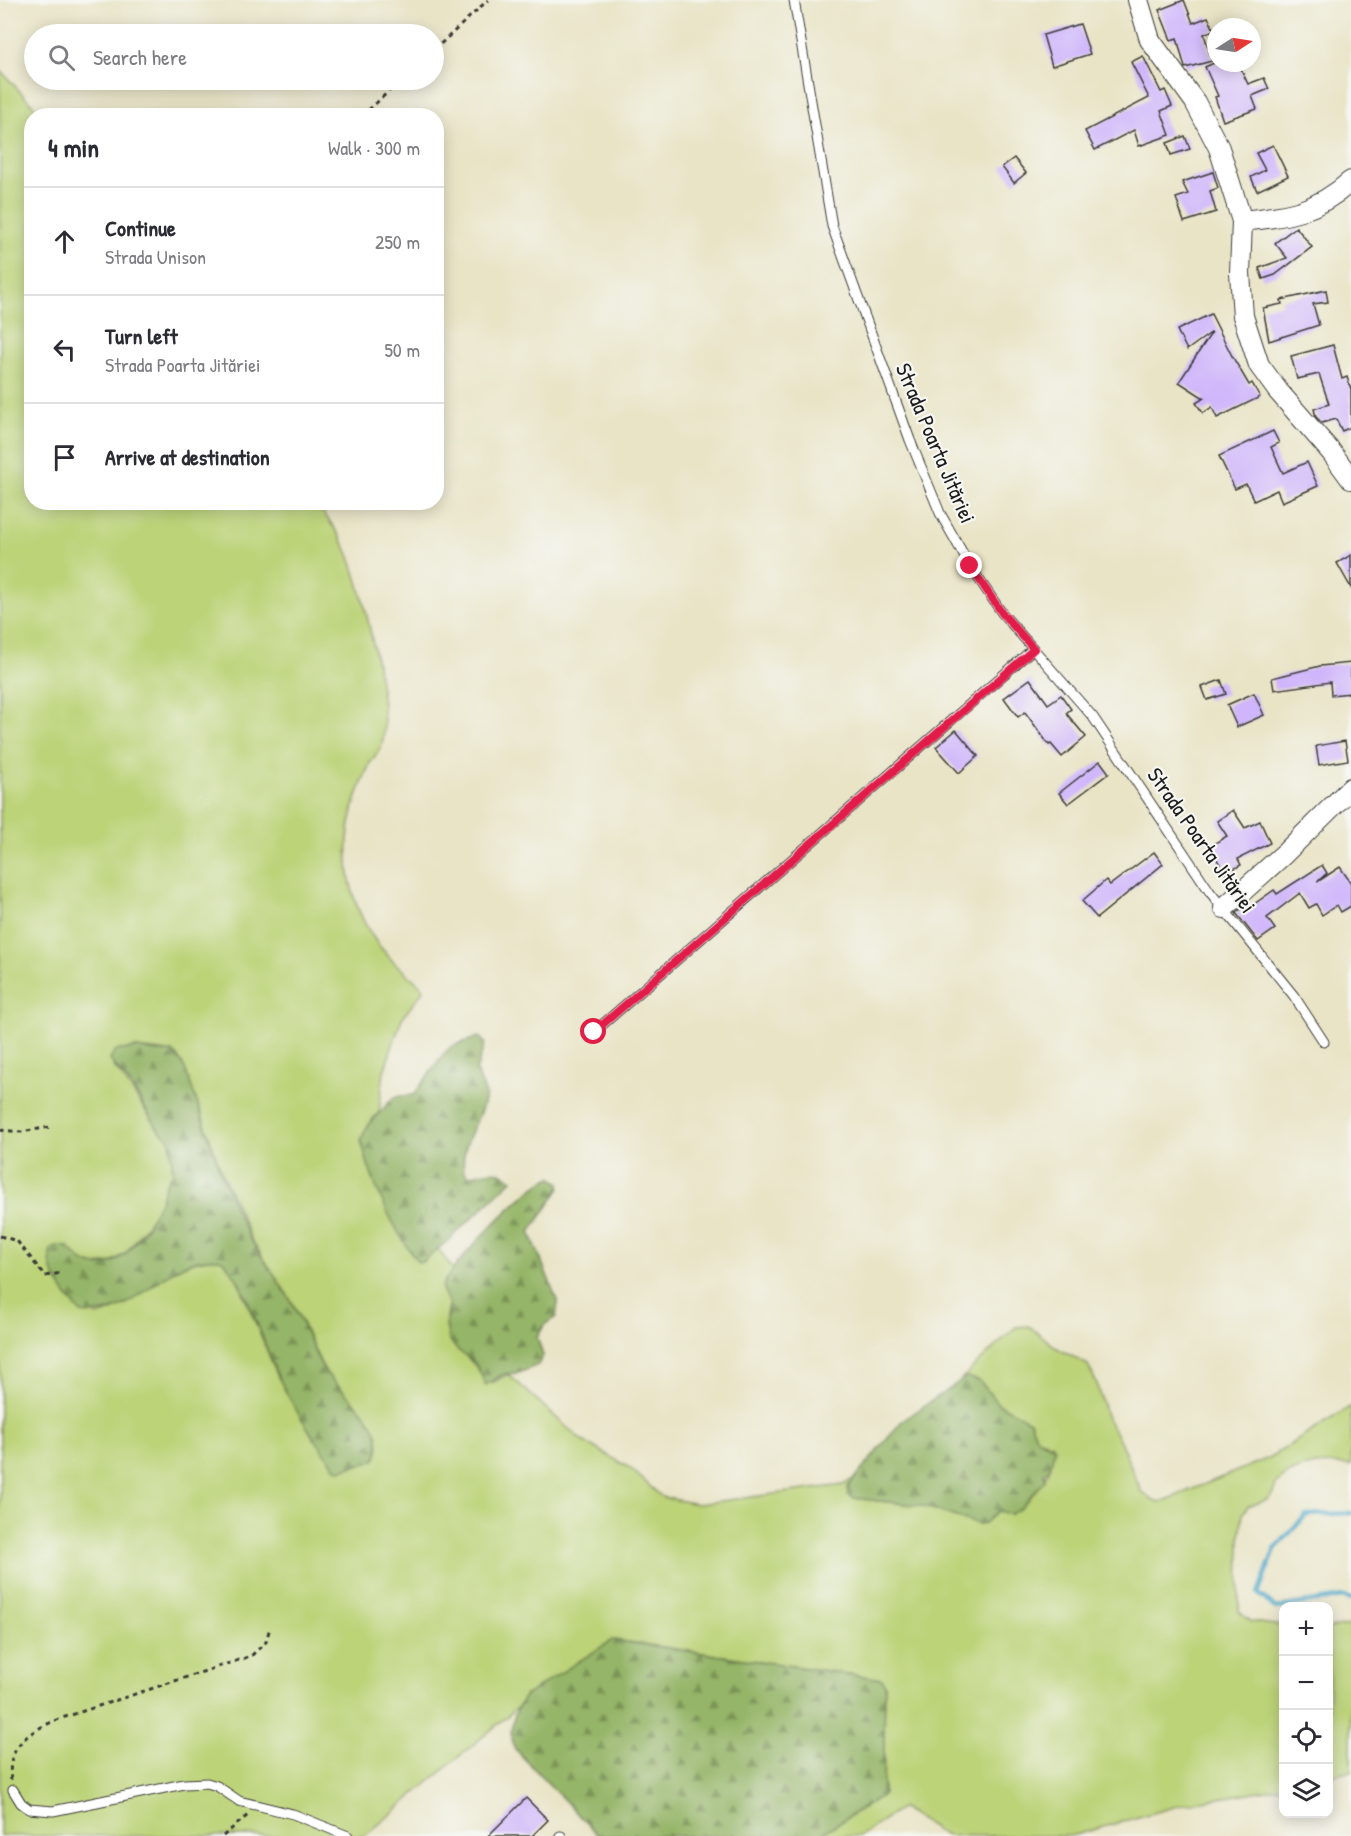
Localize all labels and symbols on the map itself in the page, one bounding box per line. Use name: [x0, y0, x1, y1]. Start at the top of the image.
north arrow: [1207, 18, 1261, 72]
street label: Strada Poarta Jităriei: [889, 358, 983, 528]
route end: [956, 552, 982, 578]
street label: Strada Poarta Jităriei: [1141, 761, 1263, 919]
route start: [580, 1018, 606, 1044]

